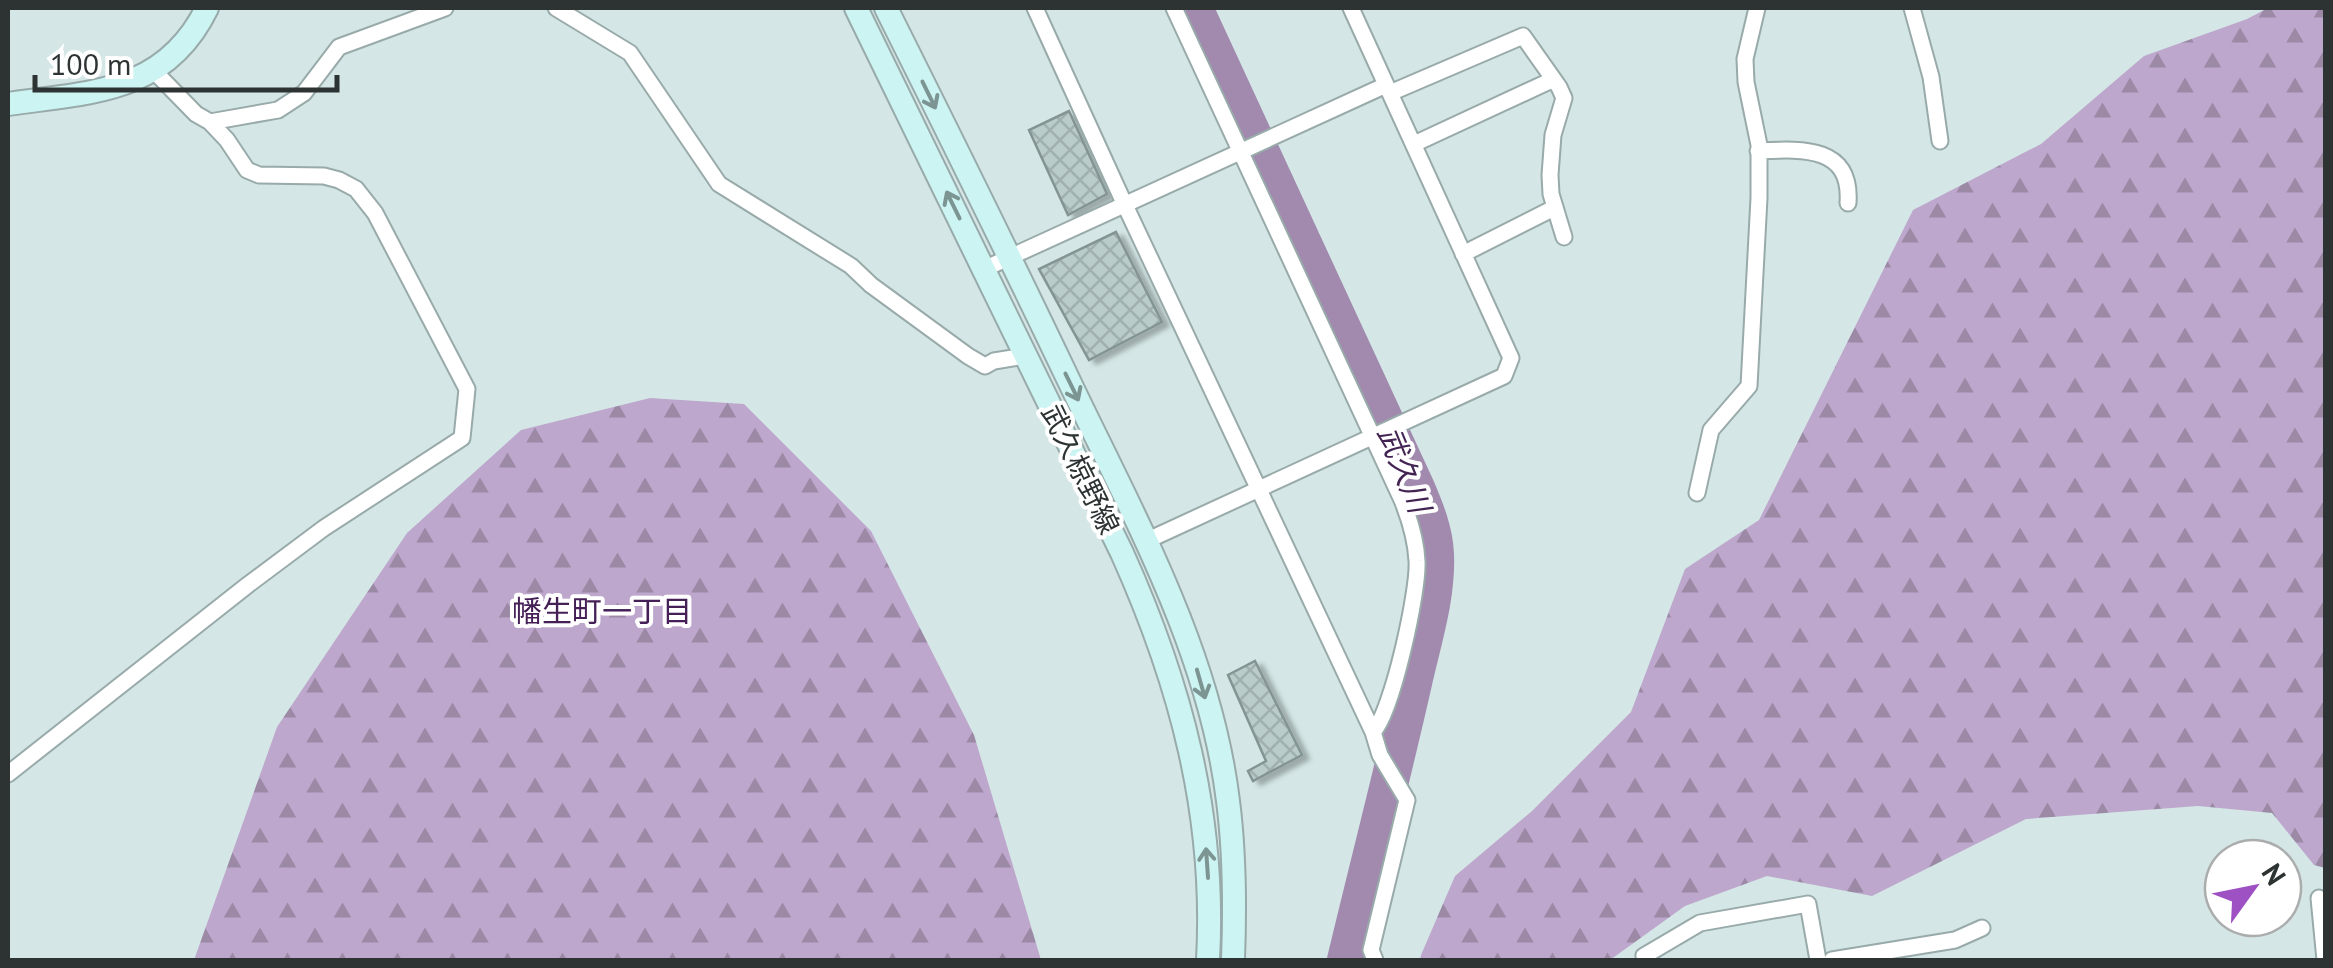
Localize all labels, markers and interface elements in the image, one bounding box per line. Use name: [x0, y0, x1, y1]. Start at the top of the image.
scale bar: [35, 30, 338, 92]
text: 100 m: [50, 44, 131, 83]
one-way arrow: [920, 79, 939, 109]
one-way arrow: [943, 191, 962, 221]
one-way arrow: [1063, 371, 1082, 401]
street label: 武久椋野線: [1034, 398, 1128, 540]
water label: 武久川: [1370, 420, 1441, 521]
district label: 幡生町一丁目: [512, 591, 692, 630]
one-way arrow: [1193, 668, 1211, 700]
north arrow: [2203, 838, 2303, 938]
one-way arrow: [1197, 848, 1216, 880]
text: N: [2254, 856, 2295, 892]

